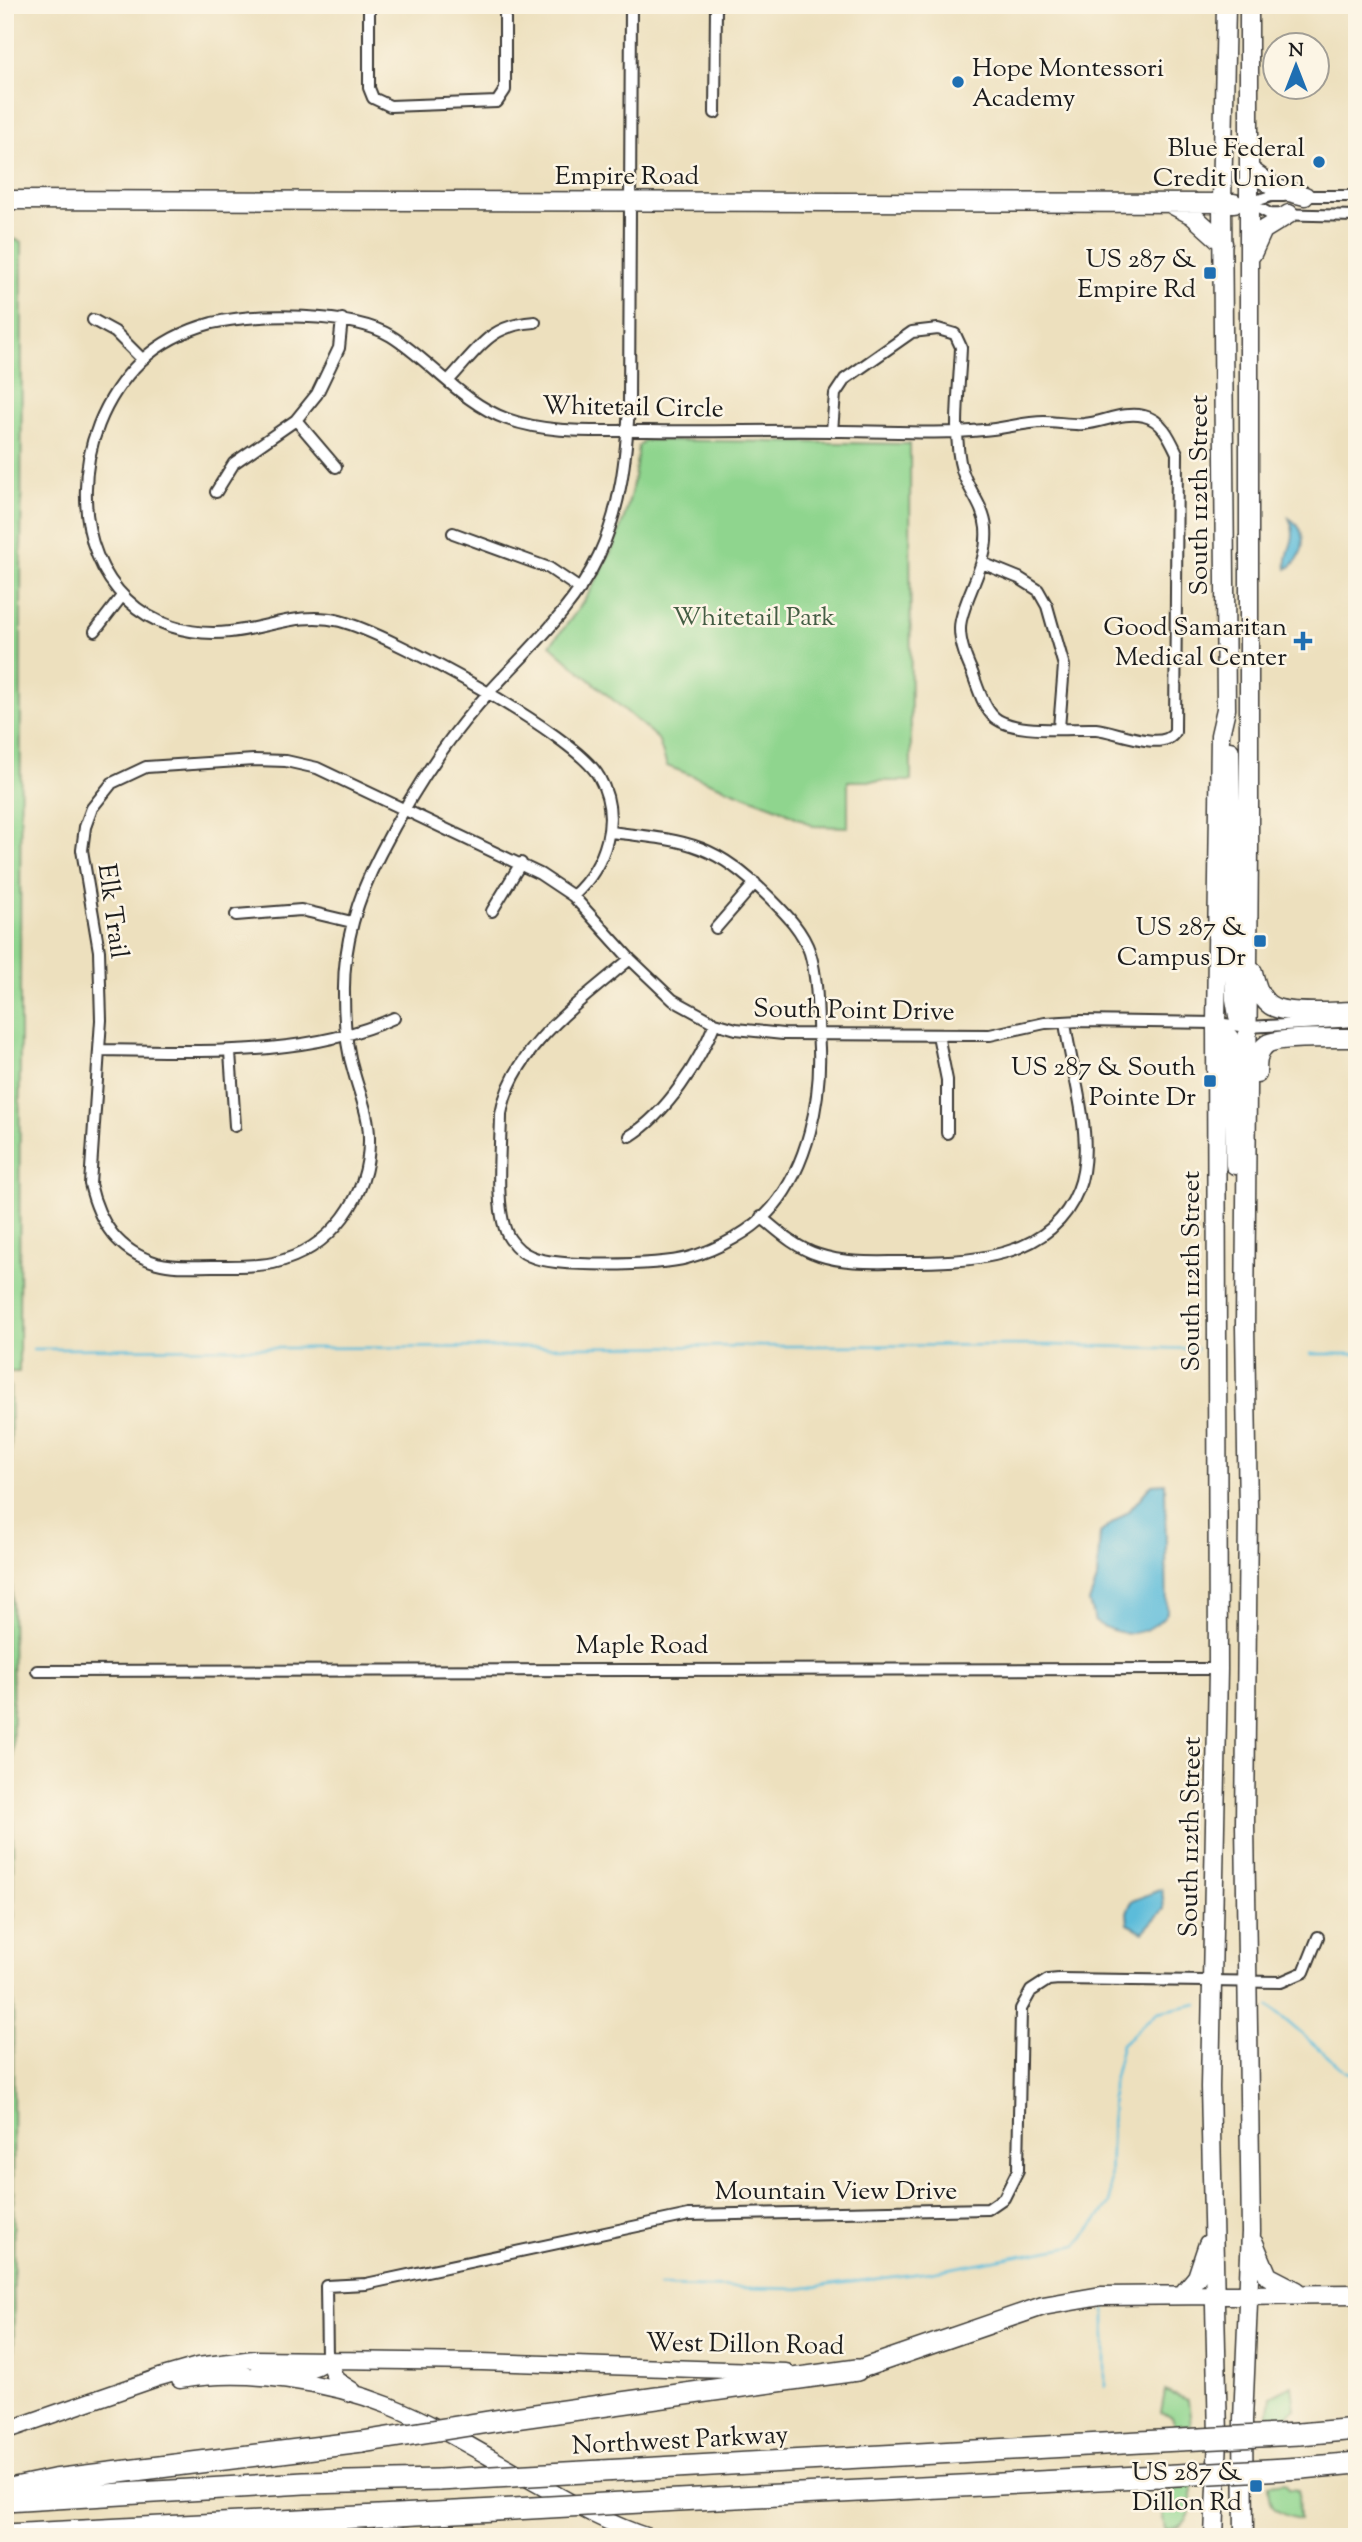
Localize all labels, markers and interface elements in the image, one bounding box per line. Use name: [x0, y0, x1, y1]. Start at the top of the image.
north arrow: [1260, 32, 1330, 102]
text: N: [1288, 38, 1304, 65]
place label: Hope Montessori Academy: [972, 51, 1164, 118]
marker: Hope Montessori Academy: [950, 74, 966, 90]
place label: Blue Federal Credit Union: [1153, 131, 1305, 198]
marker: Blue Federal Credit Union: [1311, 154, 1327, 170]
street label: Empire Road: [555, 159, 700, 196]
place label: US 287 & Empire Rd: [1077, 242, 1196, 309]
marker: US 287 & Empire Rd: [1202, 265, 1218, 281]
street label: Whitetail Circle: [542, 388, 724, 429]
street label: South 112th Street: [1182, 394, 1219, 595]
park label: Whitetail Park: [672, 600, 836, 637]
place label: Good Samaritan Medical Center: [1103, 610, 1287, 677]
marker: Good Samaritan Medical Center: [1293, 631, 1313, 651]
street label: Elk Trail: [87, 862, 136, 961]
place label: US 287 & Campus Dr: [1117, 910, 1246, 977]
marker: US 287 & Campus Dr: [1252, 933, 1268, 949]
street label: South Point Drive: [753, 991, 955, 1032]
place label: US 287 & South Pointe Dr: [1011, 1050, 1196, 1117]
marker: US 287 & South Pointe Dr: [1202, 1073, 1218, 1089]
street label: South 112th Street: [1174, 1170, 1211, 1371]
street label: Maple Road: [575, 1628, 709, 1665]
street label: South 112th Street: [1171, 1736, 1212, 1938]
street label: Mountain View Drive: [715, 2174, 957, 2211]
street label: West Dillon Road: [645, 2325, 845, 2366]
street label: Northwest Parkway: [571, 2417, 789, 2466]
place label: US 287 & Dillon Rd: [1131, 2455, 1242, 2522]
marker: US 287 & Dillon Rd: [1248, 2478, 1264, 2494]

